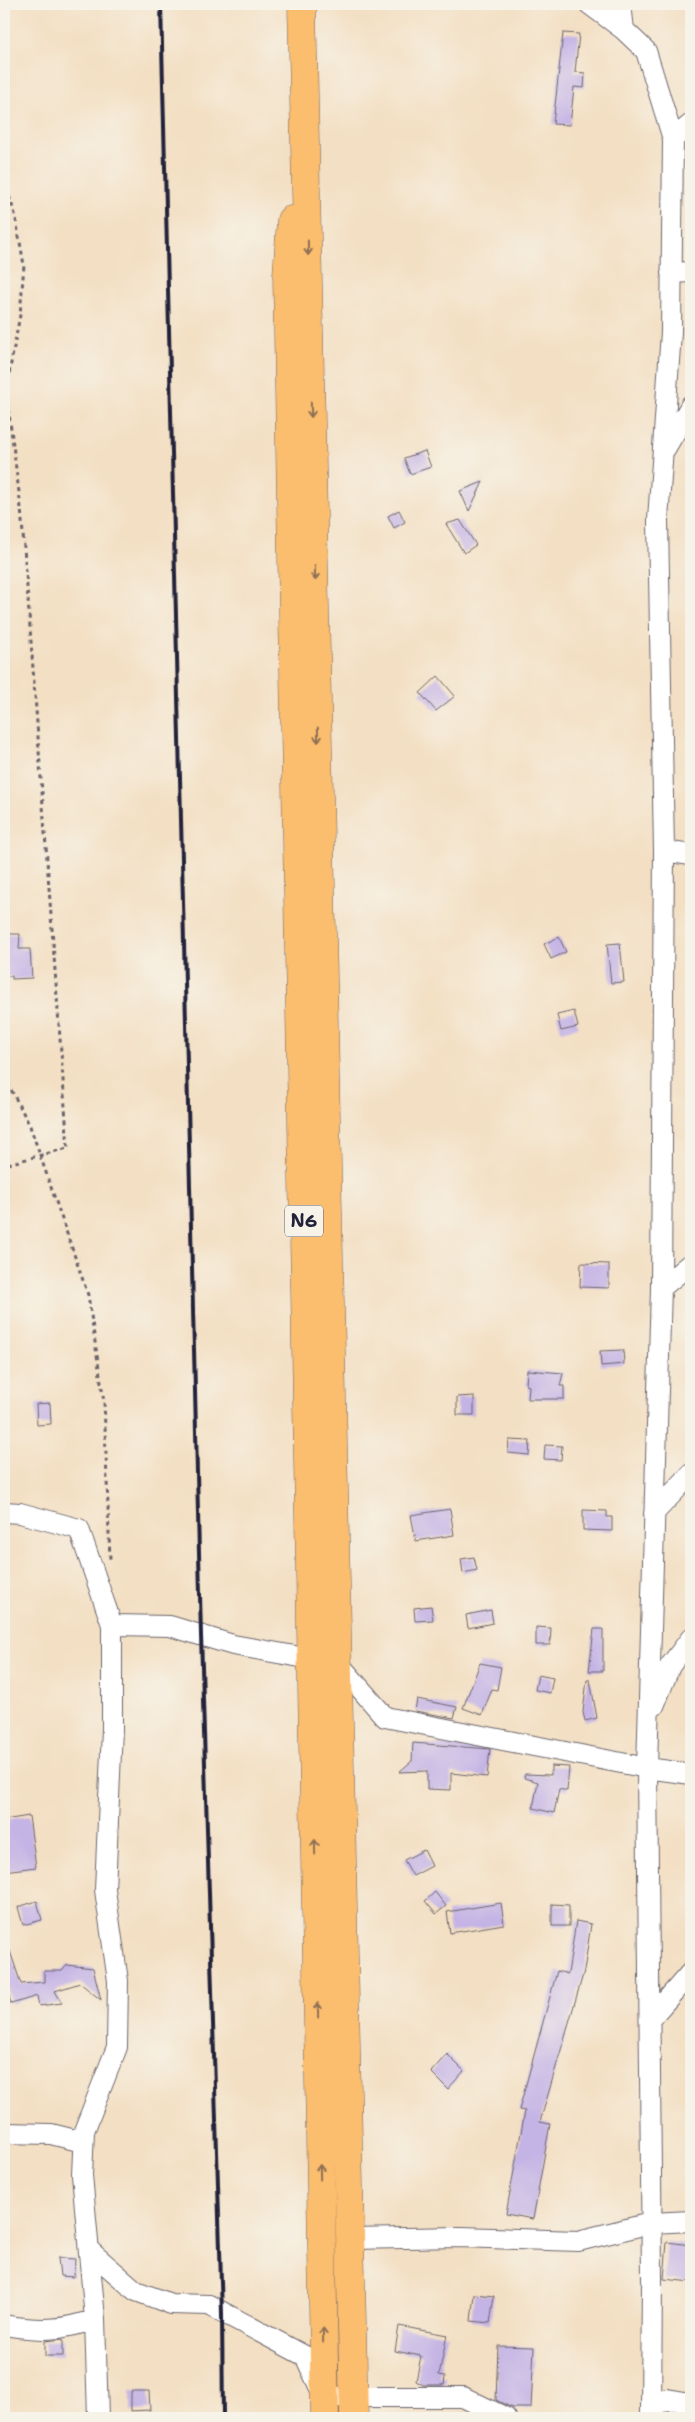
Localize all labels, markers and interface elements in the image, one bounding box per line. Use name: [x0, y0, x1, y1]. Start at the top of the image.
one-way arrow: [303, 240, 312, 256]
one-way arrow: [306, 402, 316, 418]
one-way arrow: [310, 564, 320, 581]
one-way arrow: [314, 727, 323, 743]
road number: N6: [285, 1206, 323, 1236]
one-way arrow: [310, 1839, 320, 1856]
one-way arrow: [313, 2002, 323, 2018]
one-way arrow: [316, 2164, 325, 2180]
one-way arrow: [318, 2327, 328, 2343]

